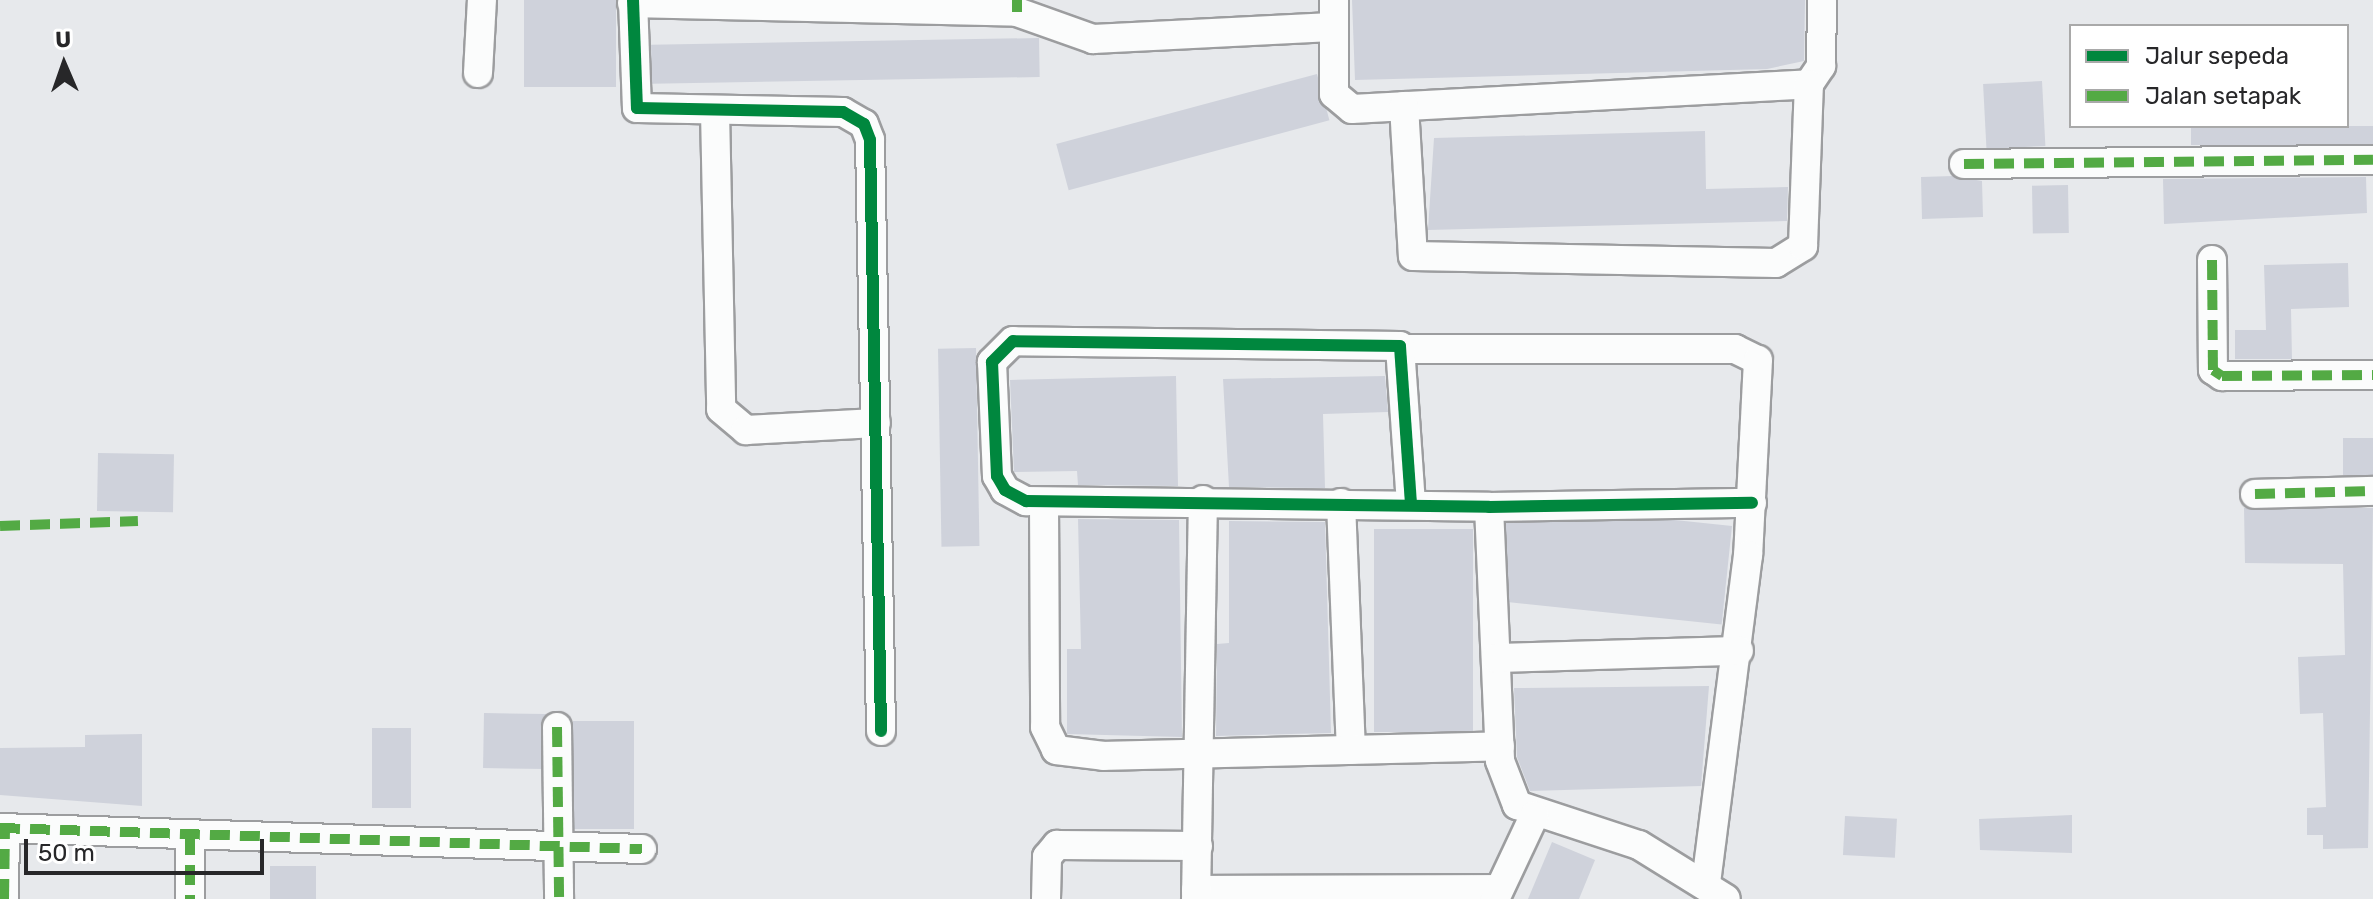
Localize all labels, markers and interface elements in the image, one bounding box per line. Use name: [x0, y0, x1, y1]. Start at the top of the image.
north arrow: [24, 24, 104, 104]
legend: [2069, 24, 2349, 128]
text: U: [55, 26, 72, 53]
text: Jalur sepeda: [2145, 42, 2289, 70]
text: Jalan setapak: [2145, 82, 2301, 110]
scale bar: [28, 823, 268, 873]
text: 50 m: [38, 839, 95, 867]

